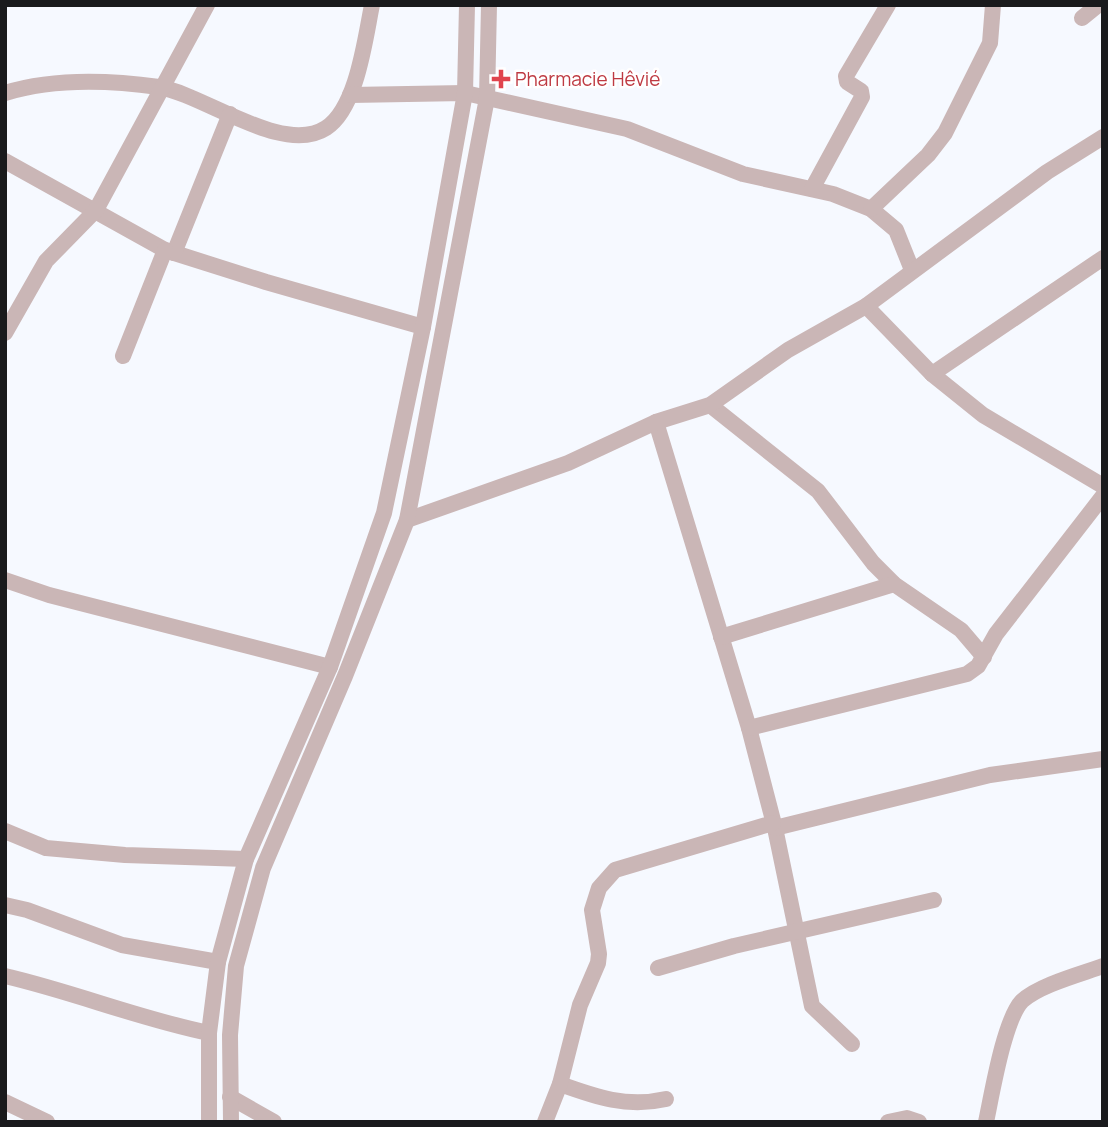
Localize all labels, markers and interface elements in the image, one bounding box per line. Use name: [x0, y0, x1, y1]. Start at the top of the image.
place label: Pharmacie Hêvié: [515, 66, 660, 92]
marker: Pharmacie Hêvié: [493, 71, 509, 87]

